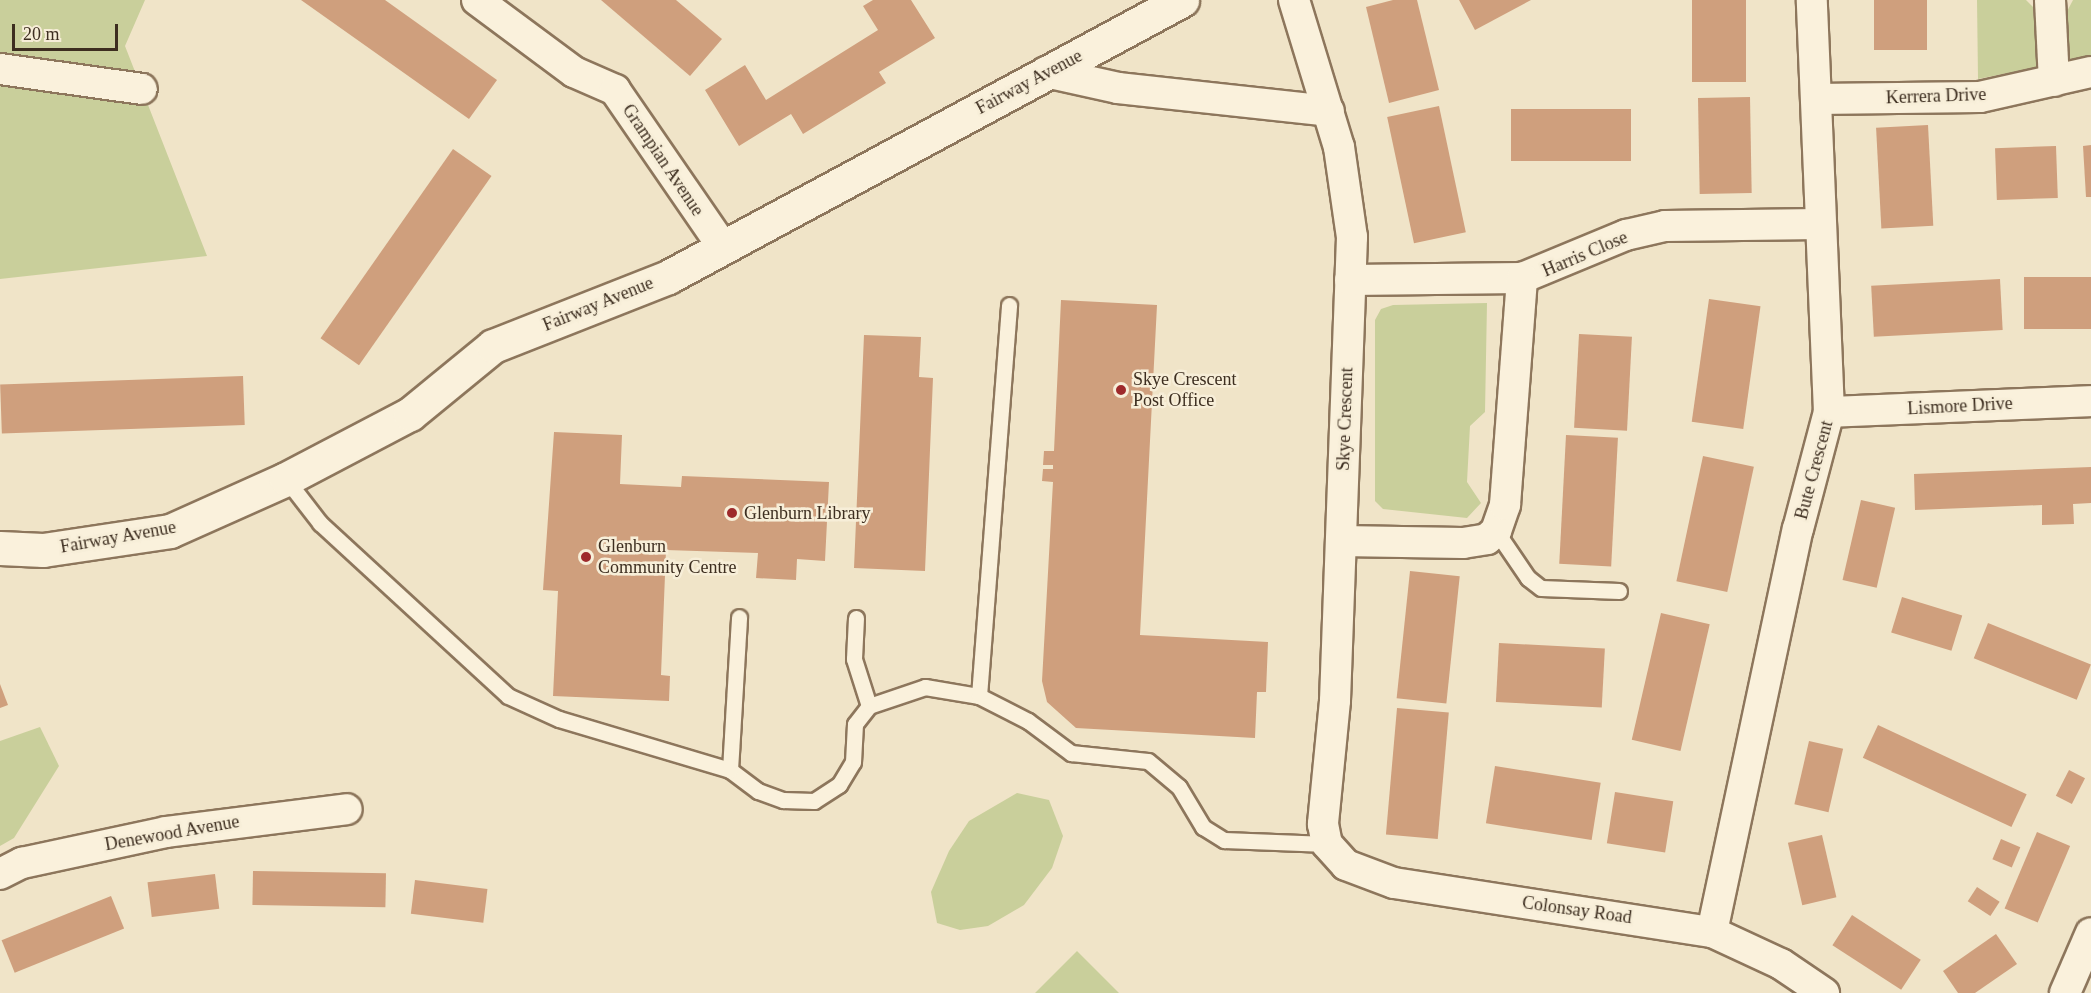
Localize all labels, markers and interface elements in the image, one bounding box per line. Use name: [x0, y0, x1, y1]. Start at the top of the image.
scale bar: [15, 12, 122, 50]
text: 20 m: [23, 24, 60, 44]
street label: Fairway Avenue: [972, 45, 1086, 119]
street label: Kerrera Drive: [1885, 83, 1987, 109]
street label: Grampian Avenue: [617, 100, 709, 220]
street label: Harris Close: [1539, 226, 1631, 282]
street label: Fairway Avenue: [539, 272, 657, 336]
street label: Skye Crescent: [1332, 367, 1358, 471]
place label: Skye Crescent Post Office: [1133, 369, 1236, 412]
marker: Skye Crescent Post Office: [1114, 383, 1128, 397]
street label: Lismore Drive: [1907, 392, 2013, 420]
street label: Bute Crescent: [1790, 418, 1838, 522]
place label: Glenburn Library: [744, 502, 870, 524]
marker: Glenburn Library: [725, 506, 739, 520]
street label: Fairway Avenue: [58, 516, 178, 558]
place label: Glenburn Community Centre: [598, 536, 736, 578]
marker: Glenburn Community Centre: [579, 550, 593, 564]
street label: Denewood Avenue: [103, 810, 241, 856]
street label: Colonsay Road: [1521, 892, 1633, 928]

